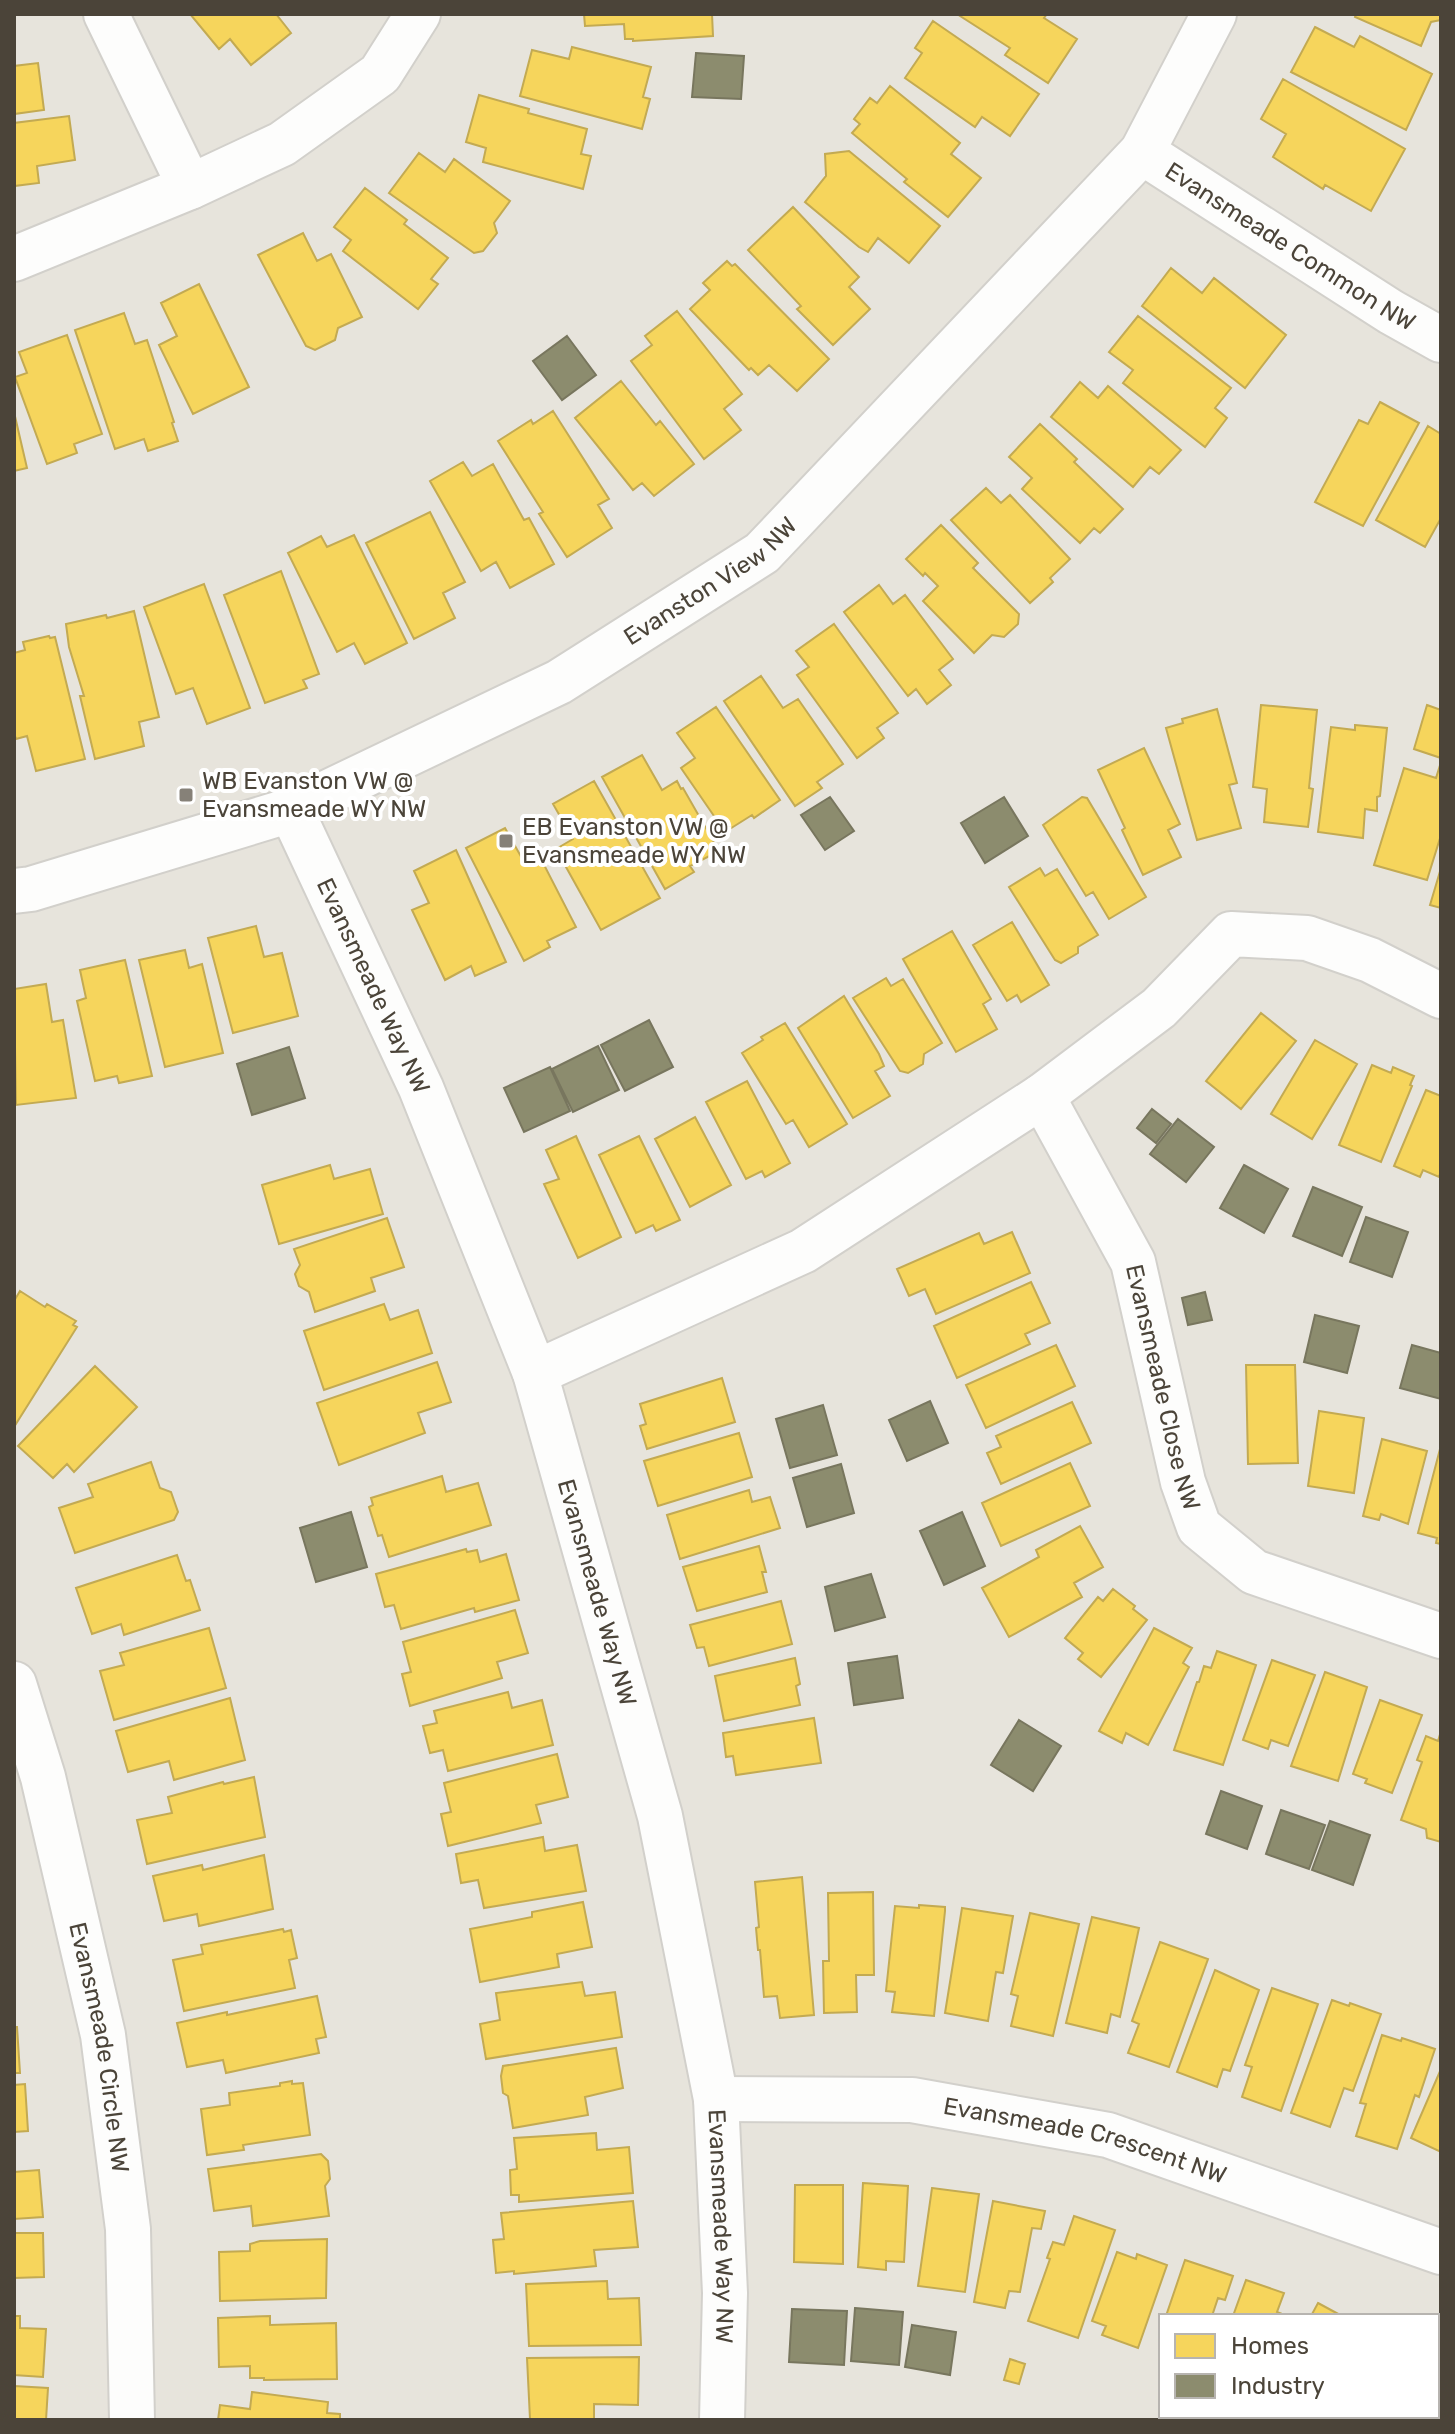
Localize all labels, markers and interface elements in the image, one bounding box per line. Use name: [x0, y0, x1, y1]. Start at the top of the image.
street label: Evansmeade Common NW: [1160, 157, 1420, 337]
street label: Evanston View NW: [619, 511, 803, 651]
place label: WB Evanston VW @ Evansmeade WY NW: [202, 767, 426, 823]
marker: WB Evanston VW @ Evansmeade WY NW: [177, 786, 195, 804]
place label: EB Evanston VW @ Evansmeade WY NW: [522, 813, 746, 869]
marker: EB Evanston VW @ Evansmeade WY NW: [497, 832, 515, 850]
street label: Evansmeade Way NW: [311, 874, 436, 1098]
street label: Evansmeade Close NW: [1120, 1262, 1206, 1514]
street label: Evansmeade Way NW: [552, 1476, 642, 1709]
street label: Evansmeade Circle NW: [63, 1920, 135, 2174]
street label: Evansmeade Crescent NW: [941, 2092, 1230, 2190]
street label: Evansmeade Way NW: [702, 2108, 739, 2344]
legend: [1159, 2314, 1439, 2418]
text: Homes: [1231, 2332, 1309, 2360]
text: Industry: [1231, 2372, 1325, 2400]

